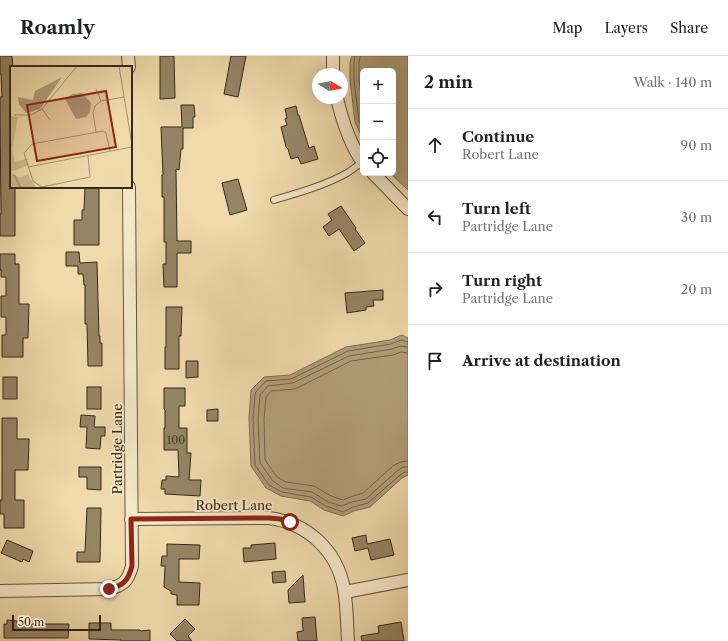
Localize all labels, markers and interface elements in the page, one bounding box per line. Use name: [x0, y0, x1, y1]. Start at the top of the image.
text: Roamly: [20, 16, 95, 39]
text: Map: [552, 19, 582, 37]
text: Layers: [604, 19, 648, 37]
text: Share: [670, 19, 708, 37]
inset map: [10, 66, 132, 188]
north arrow: [312, 68, 348, 104]
map controls: [360, 68, 396, 176]
button: +: [360, 68, 396, 104]
text: 2 min: [424, 72, 473, 92]
text: Walk · 140 m: [634, 74, 712, 90]
button: −: [360, 104, 396, 140]
text: Continue: [462, 127, 534, 146]
icon: ahead: [424, 134, 446, 156]
text: 90 m: [681, 137, 712, 153]
button: locate: [360, 140, 396, 176]
text: Robert Lane: [462, 146, 539, 162]
text: Turn left: [462, 199, 531, 218]
icon: left: [424, 206, 446, 228]
text: 30 m: [681, 209, 712, 225]
text: Partridge Lane: [462, 218, 553, 234]
text: Turn right: [462, 271, 542, 290]
icon: right: [424, 278, 446, 300]
text: 20 m: [681, 281, 712, 297]
text: Partridge Lane: [462, 290, 553, 306]
icon: arrive: [424, 350, 446, 372]
text: Arrive at destination: [462, 351, 621, 370]
street label: Partridge Lane: [109, 403, 125, 495]
house number: 100: [167, 433, 185, 447]
street label: Robert Lane: [196, 497, 272, 513]
route start: [281, 513, 299, 531]
route end: [100, 580, 118, 598]
scale bar: [12, 613, 101, 632]
text: 50 m: [18, 615, 44, 629]

